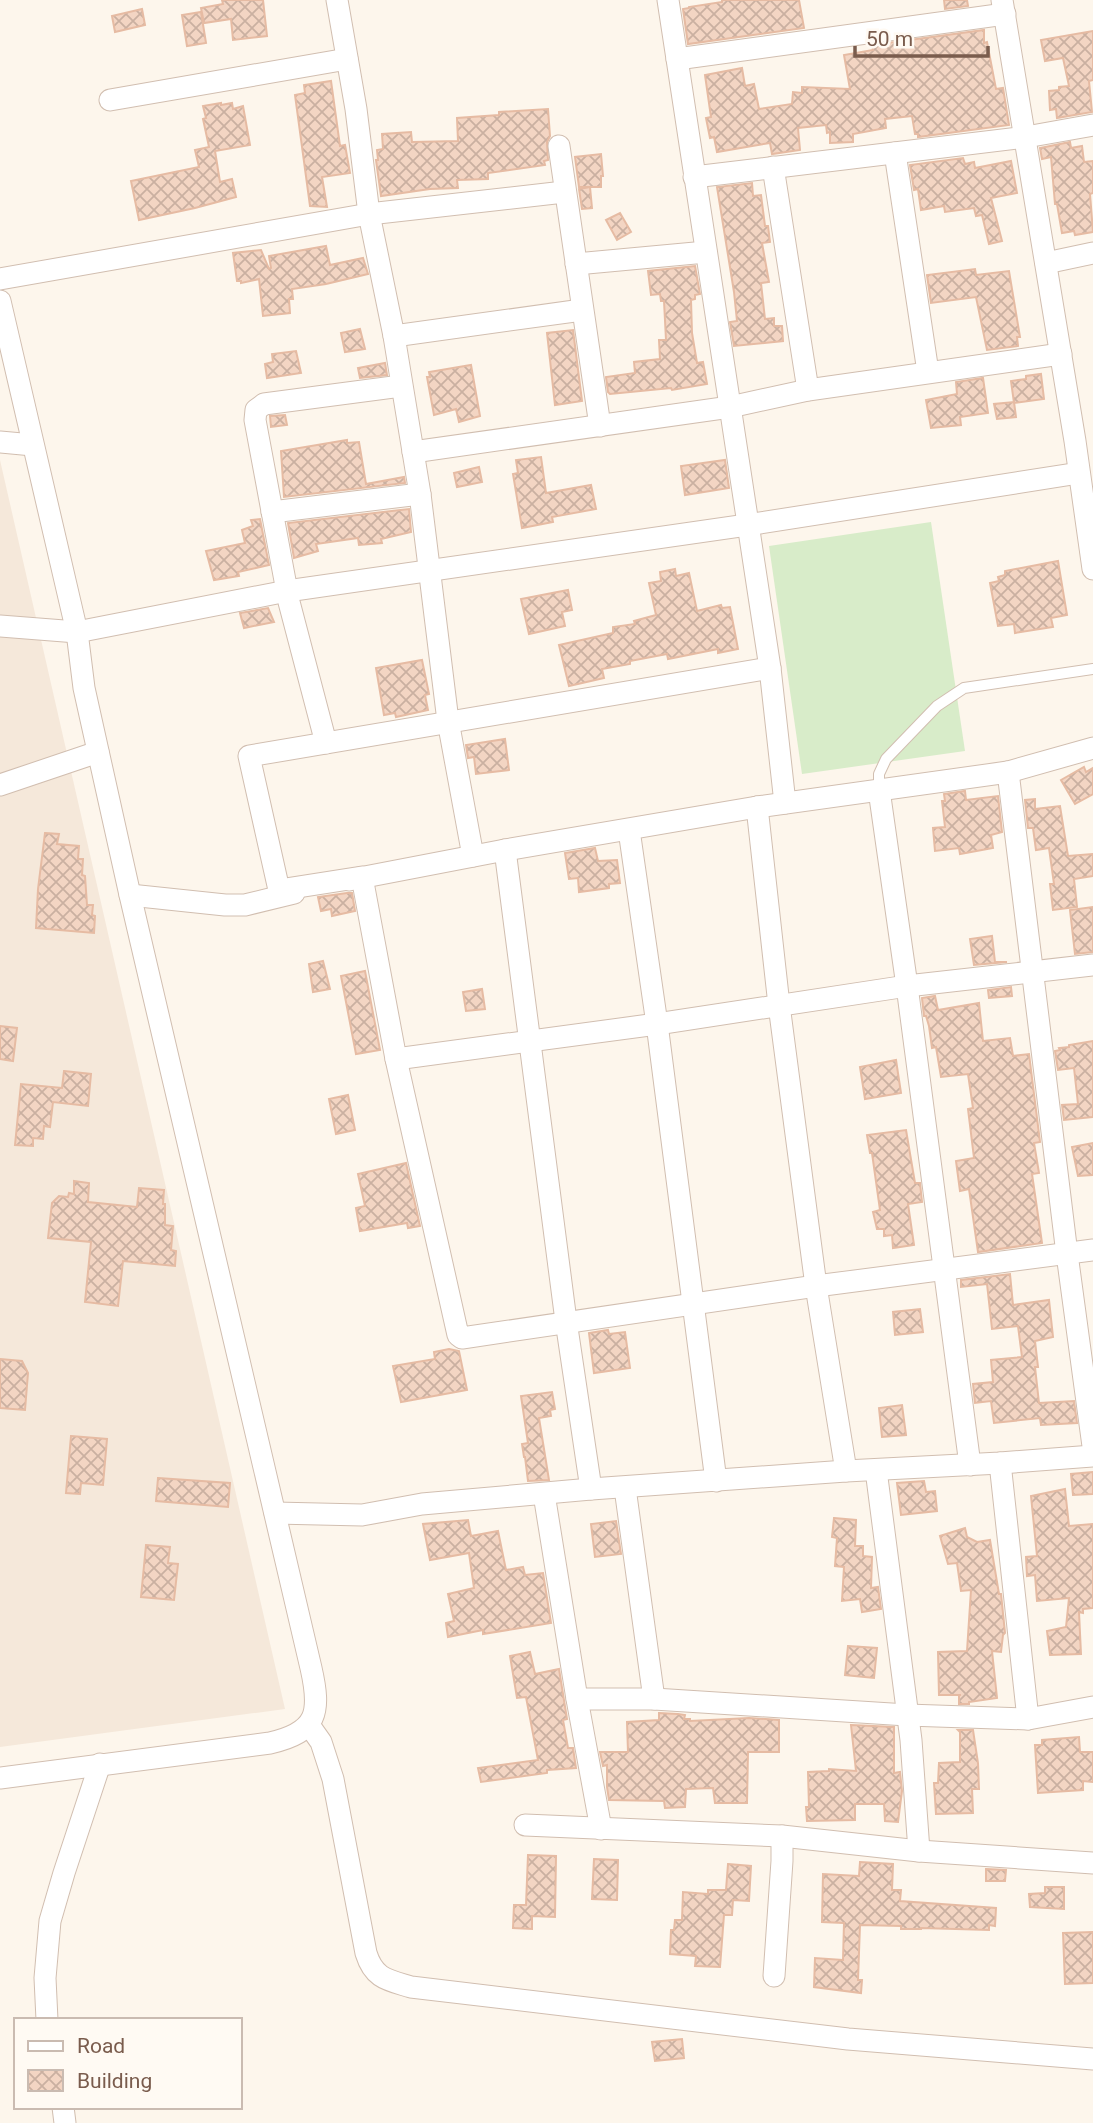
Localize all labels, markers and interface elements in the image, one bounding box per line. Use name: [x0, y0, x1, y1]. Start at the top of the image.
scale bar: [855, 14, 988, 58]
text: 50 m: [866, 27, 913, 51]
legend: [14, 2018, 242, 2109]
text: Road: [77, 2034, 125, 2058]
text: Building: [77, 2069, 152, 2093]

